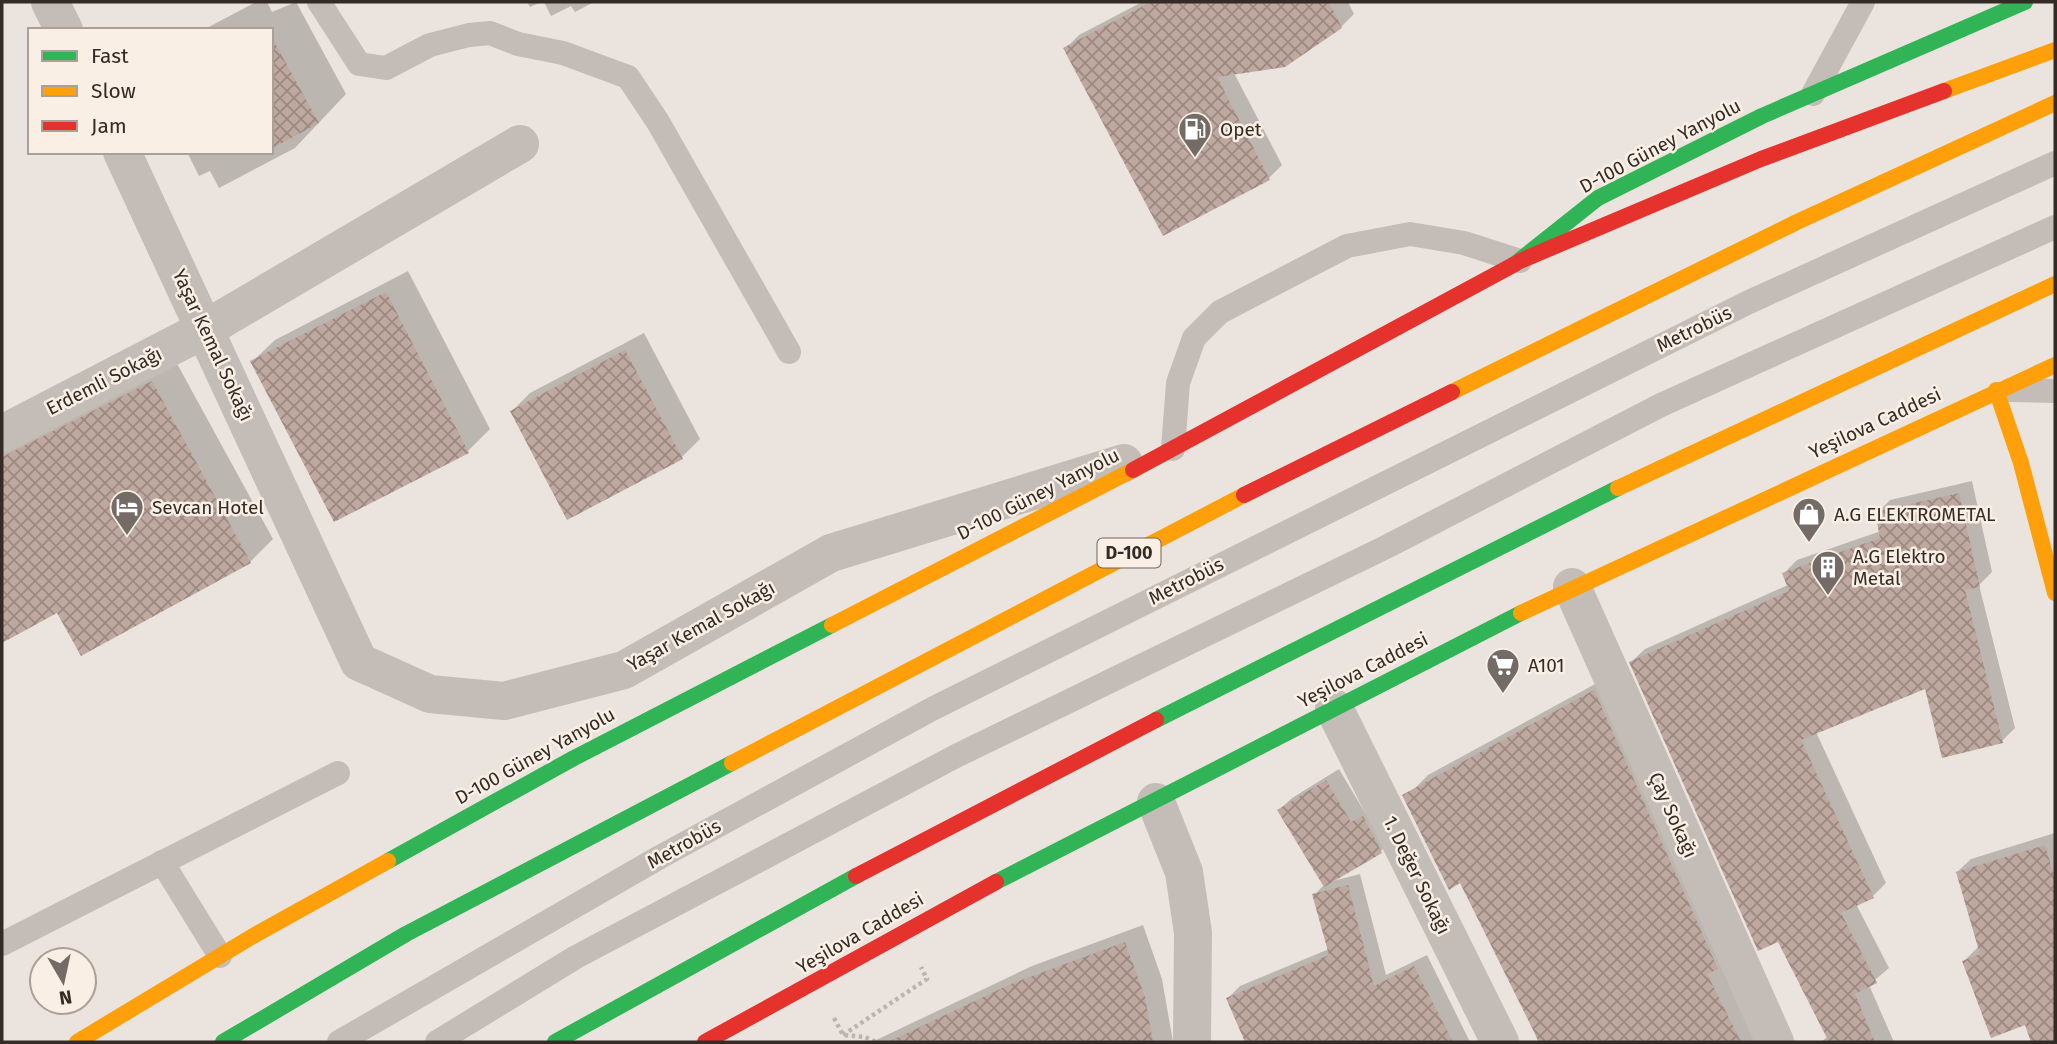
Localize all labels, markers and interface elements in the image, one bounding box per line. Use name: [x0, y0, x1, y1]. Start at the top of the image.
legend: [28, 28, 273, 154]
text: Fast: [91, 43, 129, 69]
text: Slow: [91, 78, 136, 104]
street label: D-100 Güney Yanyolu: [1576, 94, 1744, 198]
fuel station icon: Opet: [1176, 110, 1214, 159]
text: Jam: [91, 113, 127, 139]
place label: Opet: [1220, 118, 1262, 141]
street label: Yaşar Kemal Sokağı: [168, 265, 258, 425]
street label: Metrobüs: [1653, 301, 1736, 357]
street label: Erdemli Sokağı: [42, 342, 166, 420]
street label: Yeşilova Caddesi: [1805, 382, 1945, 464]
street label: D-100 Güney Yanyolu: [953, 443, 1123, 545]
hotel icon: Sevcan Hotel: [108, 488, 146, 537]
shop icon: A.G ELEKTROMETAL: [1790, 495, 1828, 544]
place label: Sevcan Hotel: [152, 496, 264, 519]
place label: A.G ELEKTROMETAL: [1834, 503, 1996, 526]
road number: D-100: [1098, 538, 1160, 568]
place label: A.G Elektro Metal: [1853, 545, 1945, 590]
building icon: A.G Elektro Metal: [1809, 548, 1847, 597]
street label: Metrobüs: [1145, 552, 1227, 610]
street label: Yaşar Kemal Sokağı: [623, 576, 779, 676]
street label: Yeşilova Caddesi: [1294, 627, 1432, 713]
supermarket icon: A101: [1484, 646, 1522, 695]
place label: A101: [1528, 654, 1565, 677]
street label: D-100 Güney Yanyolu: [451, 703, 619, 809]
street label: Çay Sokağı: [1644, 769, 1702, 861]
street label: 1. Değer Sokağı: [1378, 812, 1456, 938]
street label: Metrobüs: [643, 814, 725, 874]
street label: Yeşilova Caddesi: [792, 887, 928, 979]
north arrow: [28, 946, 98, 1016]
text: N: [58, 985, 74, 1010]

